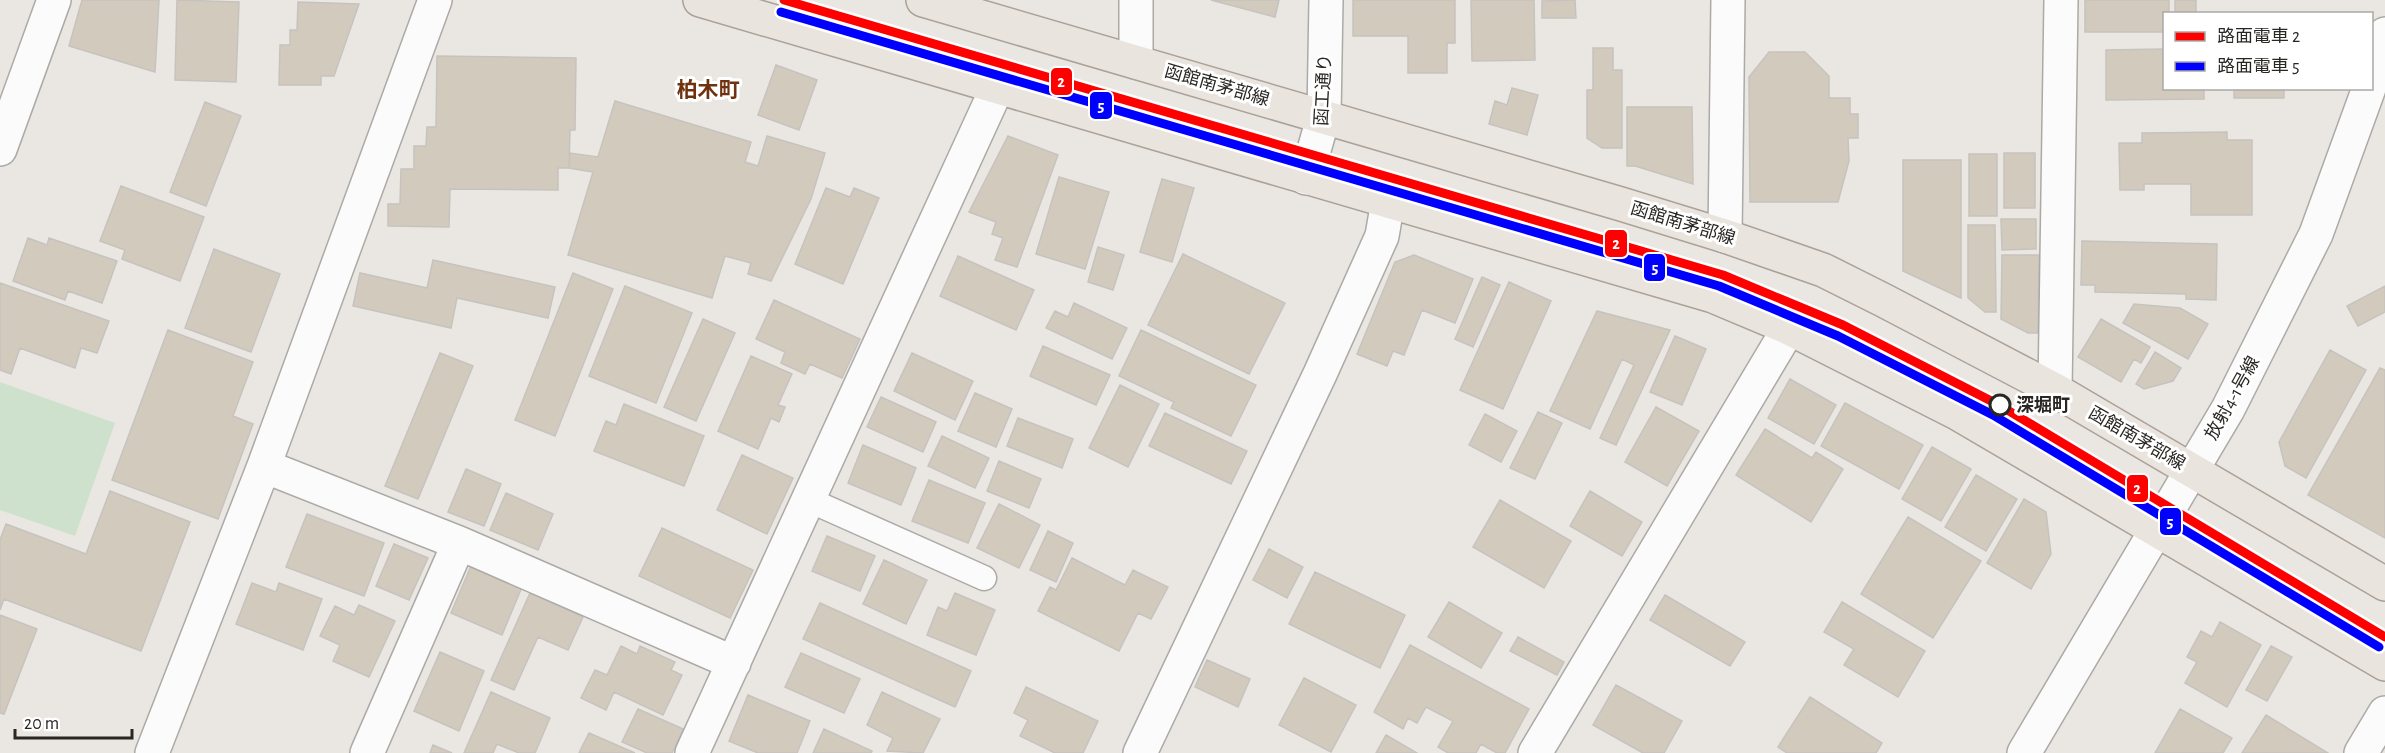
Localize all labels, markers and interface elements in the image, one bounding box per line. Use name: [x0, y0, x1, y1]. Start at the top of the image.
legend: [2163, 12, 2373, 90]
text: 路面電車 2: [2217, 27, 2300, 46]
street label: 函工通り: [1312, 54, 1335, 126]
text: 路面電車 5: [2217, 57, 2300, 76]
street label: 函館南茅部線: [1162, 61, 1272, 109]
line badge: 2: [1050, 67, 1073, 96]
text: 2: [1057, 74, 1065, 90]
district label: 柏木町: [677, 79, 740, 101]
line badge: 5: [1089, 91, 1113, 120]
text: 5: [1098, 98, 1105, 114]
street label: 函館南茅部線: [1628, 198, 1738, 248]
line badge: 2: [1604, 229, 1628, 258]
text: 2: [1612, 236, 1620, 252]
line badge: 5: [1643, 253, 1666, 282]
text: 5: [1652, 260, 1659, 276]
street label: 放射4-1号線: [2201, 353, 2263, 443]
marker: 深堀町: [1989, 394, 2011, 416]
place label: 深堀町: [2016, 395, 2070, 415]
street label: 函館南茅部線: [2085, 402, 2189, 474]
line badge: 2: [2126, 474, 2149, 503]
text: 2: [2133, 481, 2141, 497]
line badge: 5: [2159, 507, 2182, 536]
text: 5: [2167, 514, 2174, 530]
scale bar: [15, 702, 132, 740]
text: 20 m: [24, 715, 59, 733]

